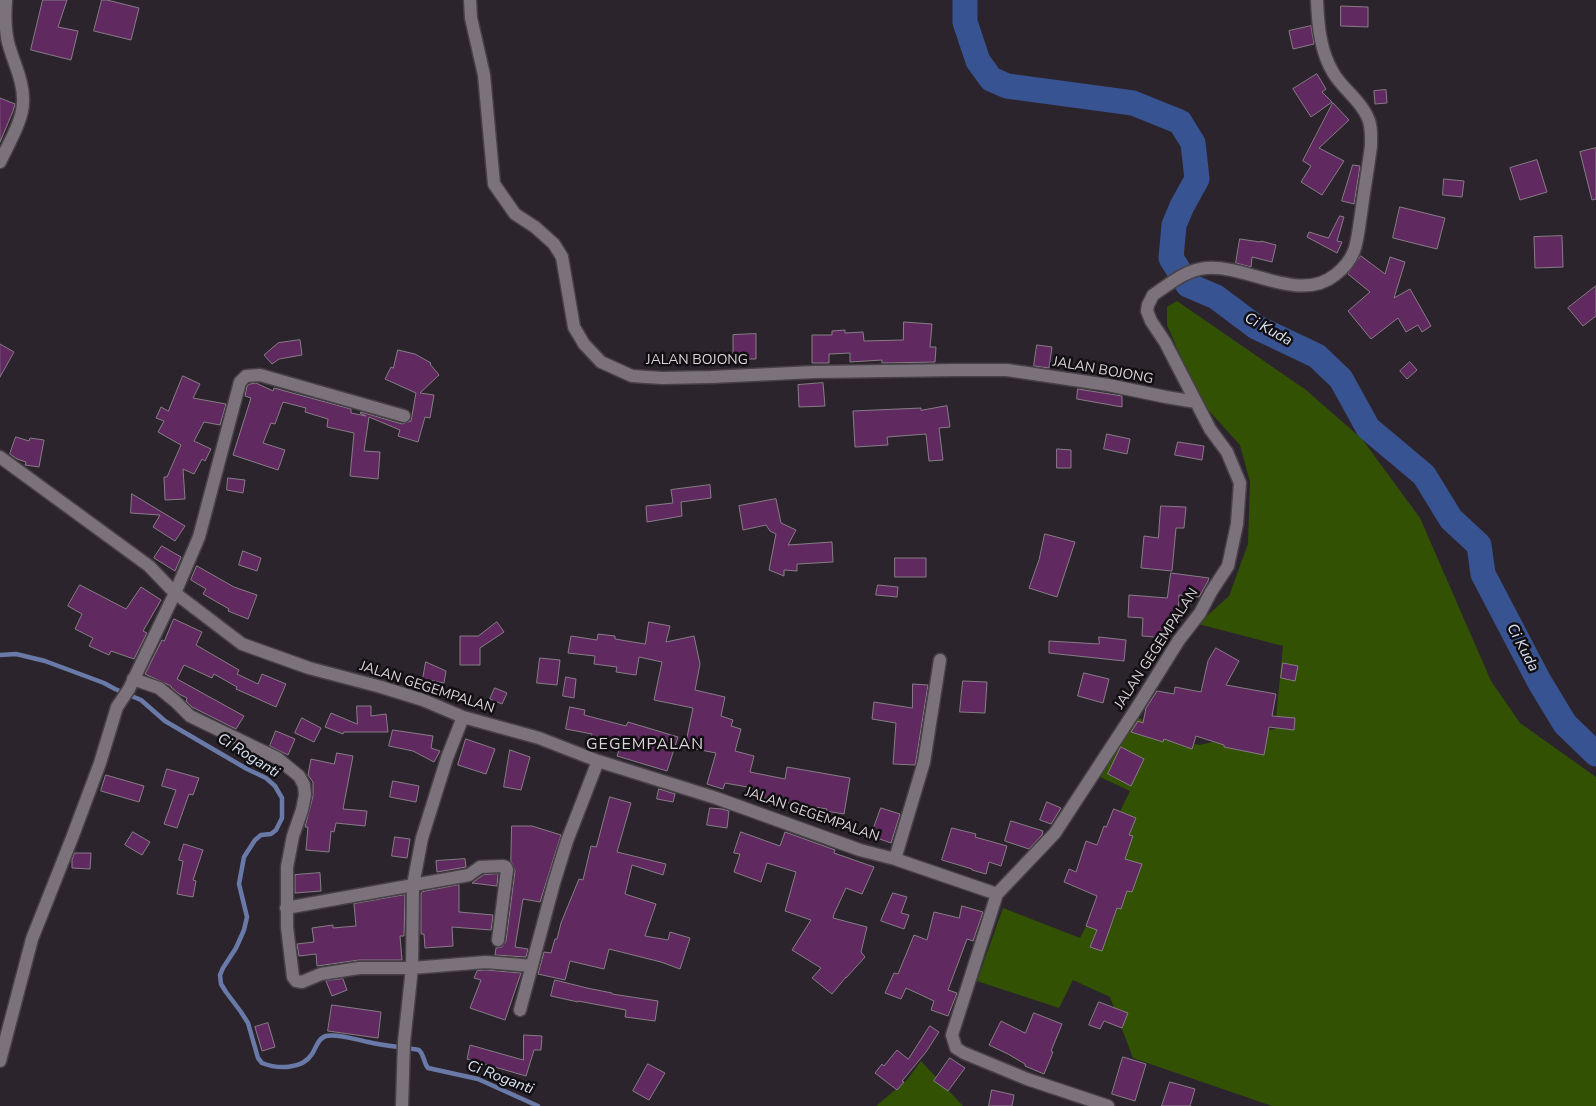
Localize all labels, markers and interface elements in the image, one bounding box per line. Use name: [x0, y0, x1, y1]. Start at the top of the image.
water label: Ci Kuda: [1241, 310, 1295, 350]
street label: JALAN BOJONG: [646, 353, 748, 369]
street label: JALAN BOJONG: [1051, 354, 1155, 388]
street label: JALAN GEGEMPALAN: [1112, 585, 1202, 713]
water label: Ci Kuda: [1502, 621, 1542, 675]
street label: JALAN GEGEMPALAN: [357, 658, 497, 718]
water label: Ci Roganti: [214, 730, 282, 782]
district label: GEGEMPALAN: [585, 735, 705, 755]
street label: JALAN GEGEMPALAN: [743, 784, 881, 846]
water label: Ci Roganti: [464, 1057, 536, 1099]

